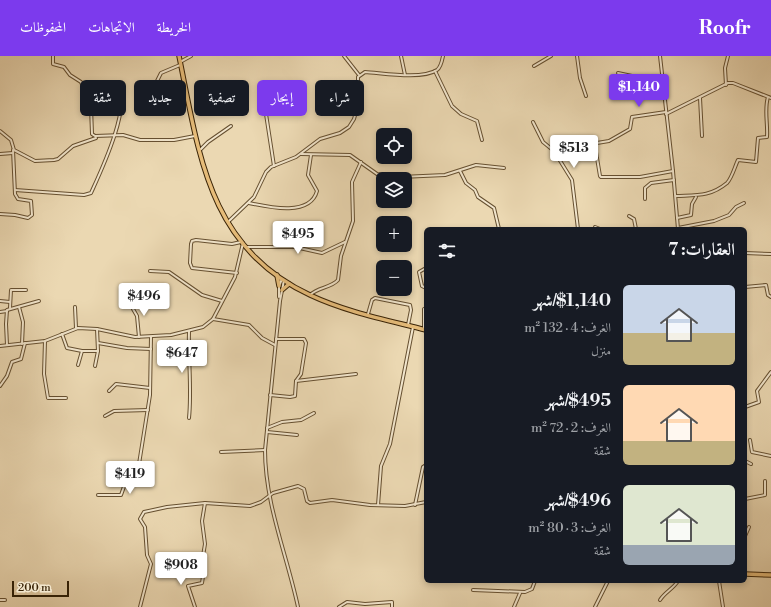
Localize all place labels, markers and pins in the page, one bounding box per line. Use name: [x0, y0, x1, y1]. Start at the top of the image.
pin: $1,140: [606, 74, 672, 108]
pin: $513: [550, 135, 598, 169]
pin: $495: [274, 221, 322, 255]
pin: $496: [120, 283, 168, 317]
pin: $647: [158, 340, 206, 374]
pin: $419: [106, 461, 154, 495]
pin: $908: [157, 552, 205, 586]

